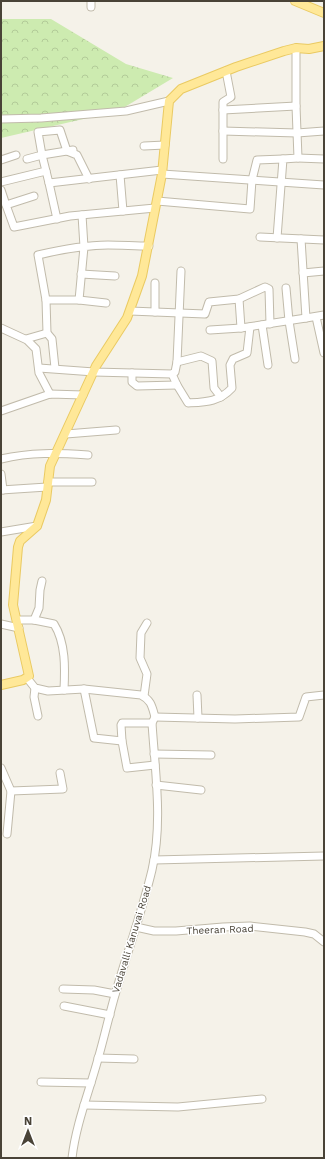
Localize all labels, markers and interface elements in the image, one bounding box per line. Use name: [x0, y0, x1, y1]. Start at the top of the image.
street label: Vadavalli Kanuvai Road: [110, 884, 153, 994]
street label: Theeran Road: [186, 923, 254, 936]
north arrow: [8, 1111, 48, 1151]
text: N: [24, 1115, 32, 1128]

